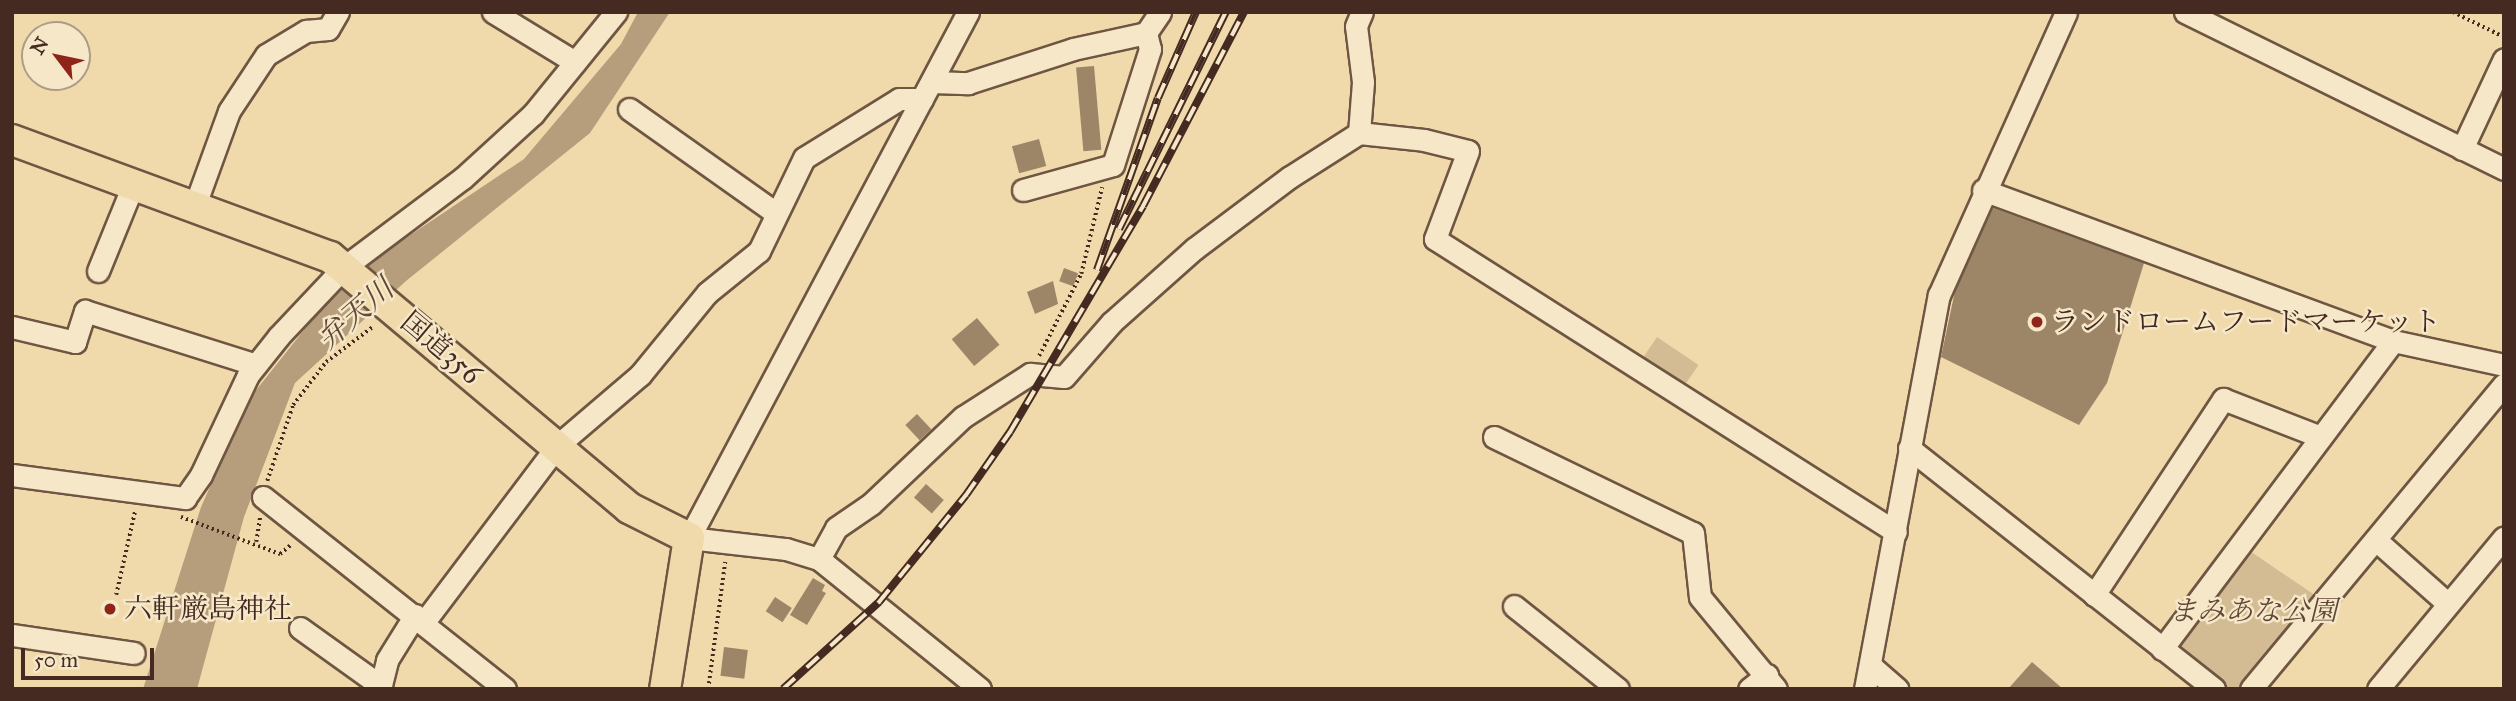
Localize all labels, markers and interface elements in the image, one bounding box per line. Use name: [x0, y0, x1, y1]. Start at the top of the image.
north arrow: [21, 21, 91, 91]
text: N: [25, 33, 53, 59]
water label: 弁天川: [309, 271, 401, 357]
street label: 国道356: [394, 305, 488, 391]
place label: ランドロームフードマーケット: [2051, 305, 2442, 339]
marker: ランドロームフードマーケット: [2029, 314, 2045, 330]
place label: 六軒厳島神社: [124, 592, 292, 626]
park label: まみあな公園: [2169, 594, 2337, 628]
marker: 六軒厳島神社: [102, 601, 118, 617]
scale bar: [24, 634, 158, 678]
text: 50 m: [34, 647, 78, 673]

